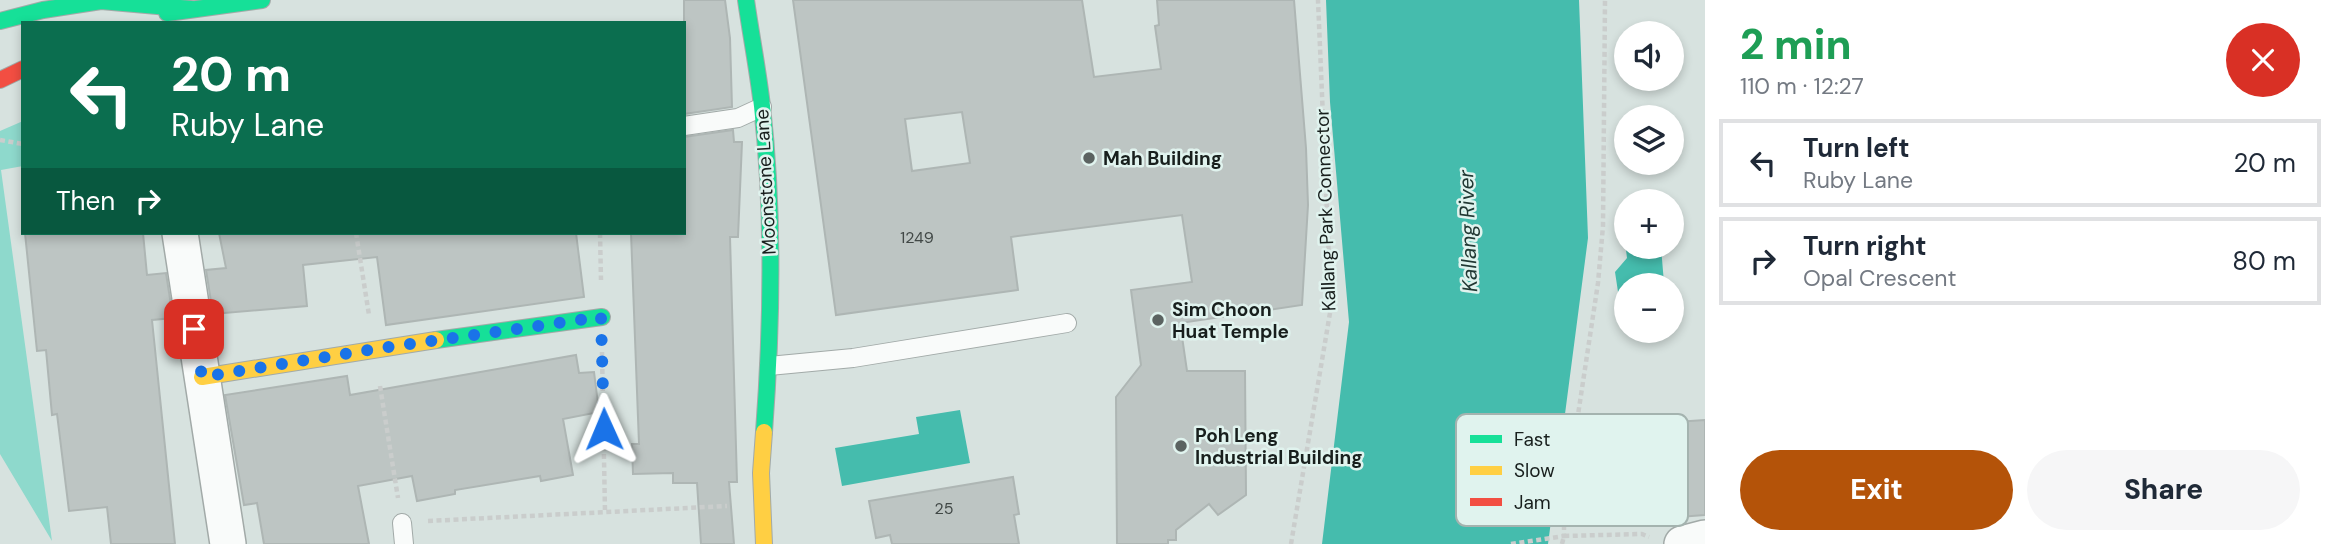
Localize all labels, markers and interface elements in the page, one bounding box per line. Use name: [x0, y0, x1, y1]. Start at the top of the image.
text: 2 min: [1740, 17, 1851, 72]
map controls: [1614, 21, 1684, 343]
button: sound: [1614, 21, 1684, 91]
button: close: [2226, 23, 2300, 97]
text: 20 m: [171, 42, 291, 106]
icon: left: [56, 49, 147, 140]
text: 110 m · 12:27: [1740, 71, 1864, 101]
text: Ruby Lane: [171, 104, 324, 146]
button: layers: [1614, 105, 1684, 175]
street label: Kallang Park Connector: [1309, 108, 1342, 312]
street label: Moonstone Lane: [749, 109, 782, 255]
text: Turn left: [1803, 131, 1910, 165]
icon: left: [1744, 144, 1782, 182]
place label: Mah Building: [1103, 146, 1222, 171]
text: 20 m: [2233, 146, 2296, 180]
marker: Mah Building: [1081, 150, 1097, 166]
text: Ruby Lane: [1803, 165, 1913, 195]
water label: Kallang River: [1452, 168, 1484, 293]
icon: right: [129, 182, 167, 220]
text: Then: [56, 184, 115, 218]
button: +: [1614, 189, 1684, 259]
house number: 1249: [900, 227, 934, 248]
text: Turn right: [1803, 229, 1927, 263]
icon: right: [1744, 242, 1782, 280]
text: 80 m: [2232, 244, 2296, 278]
text: Opal Crescent: [1803, 263, 1957, 293]
button: −: [1614, 273, 1684, 343]
place label: Sim Choon Huat Temple: [1172, 297, 1289, 344]
pin: [164, 299, 224, 359]
icon: arrive: [175, 310, 213, 348]
marker: Sim Choon Huat Temple: [1150, 312, 1166, 328]
position arrow: [567, 392, 641, 466]
legend: [1456, 414, 1688, 526]
place label: Poh Leng Industrial Building: [1195, 423, 1363, 470]
text: Fast: [1514, 427, 1550, 452]
marker: Poh Leng Industrial Building: [1173, 438, 1189, 454]
button: Exit: [1740, 450, 2013, 530]
button: Share: [2027, 450, 2300, 530]
text: Slow: [1514, 458, 1555, 483]
text: Jam: [1514, 490, 1551, 515]
house number: 25: [935, 498, 953, 519]

